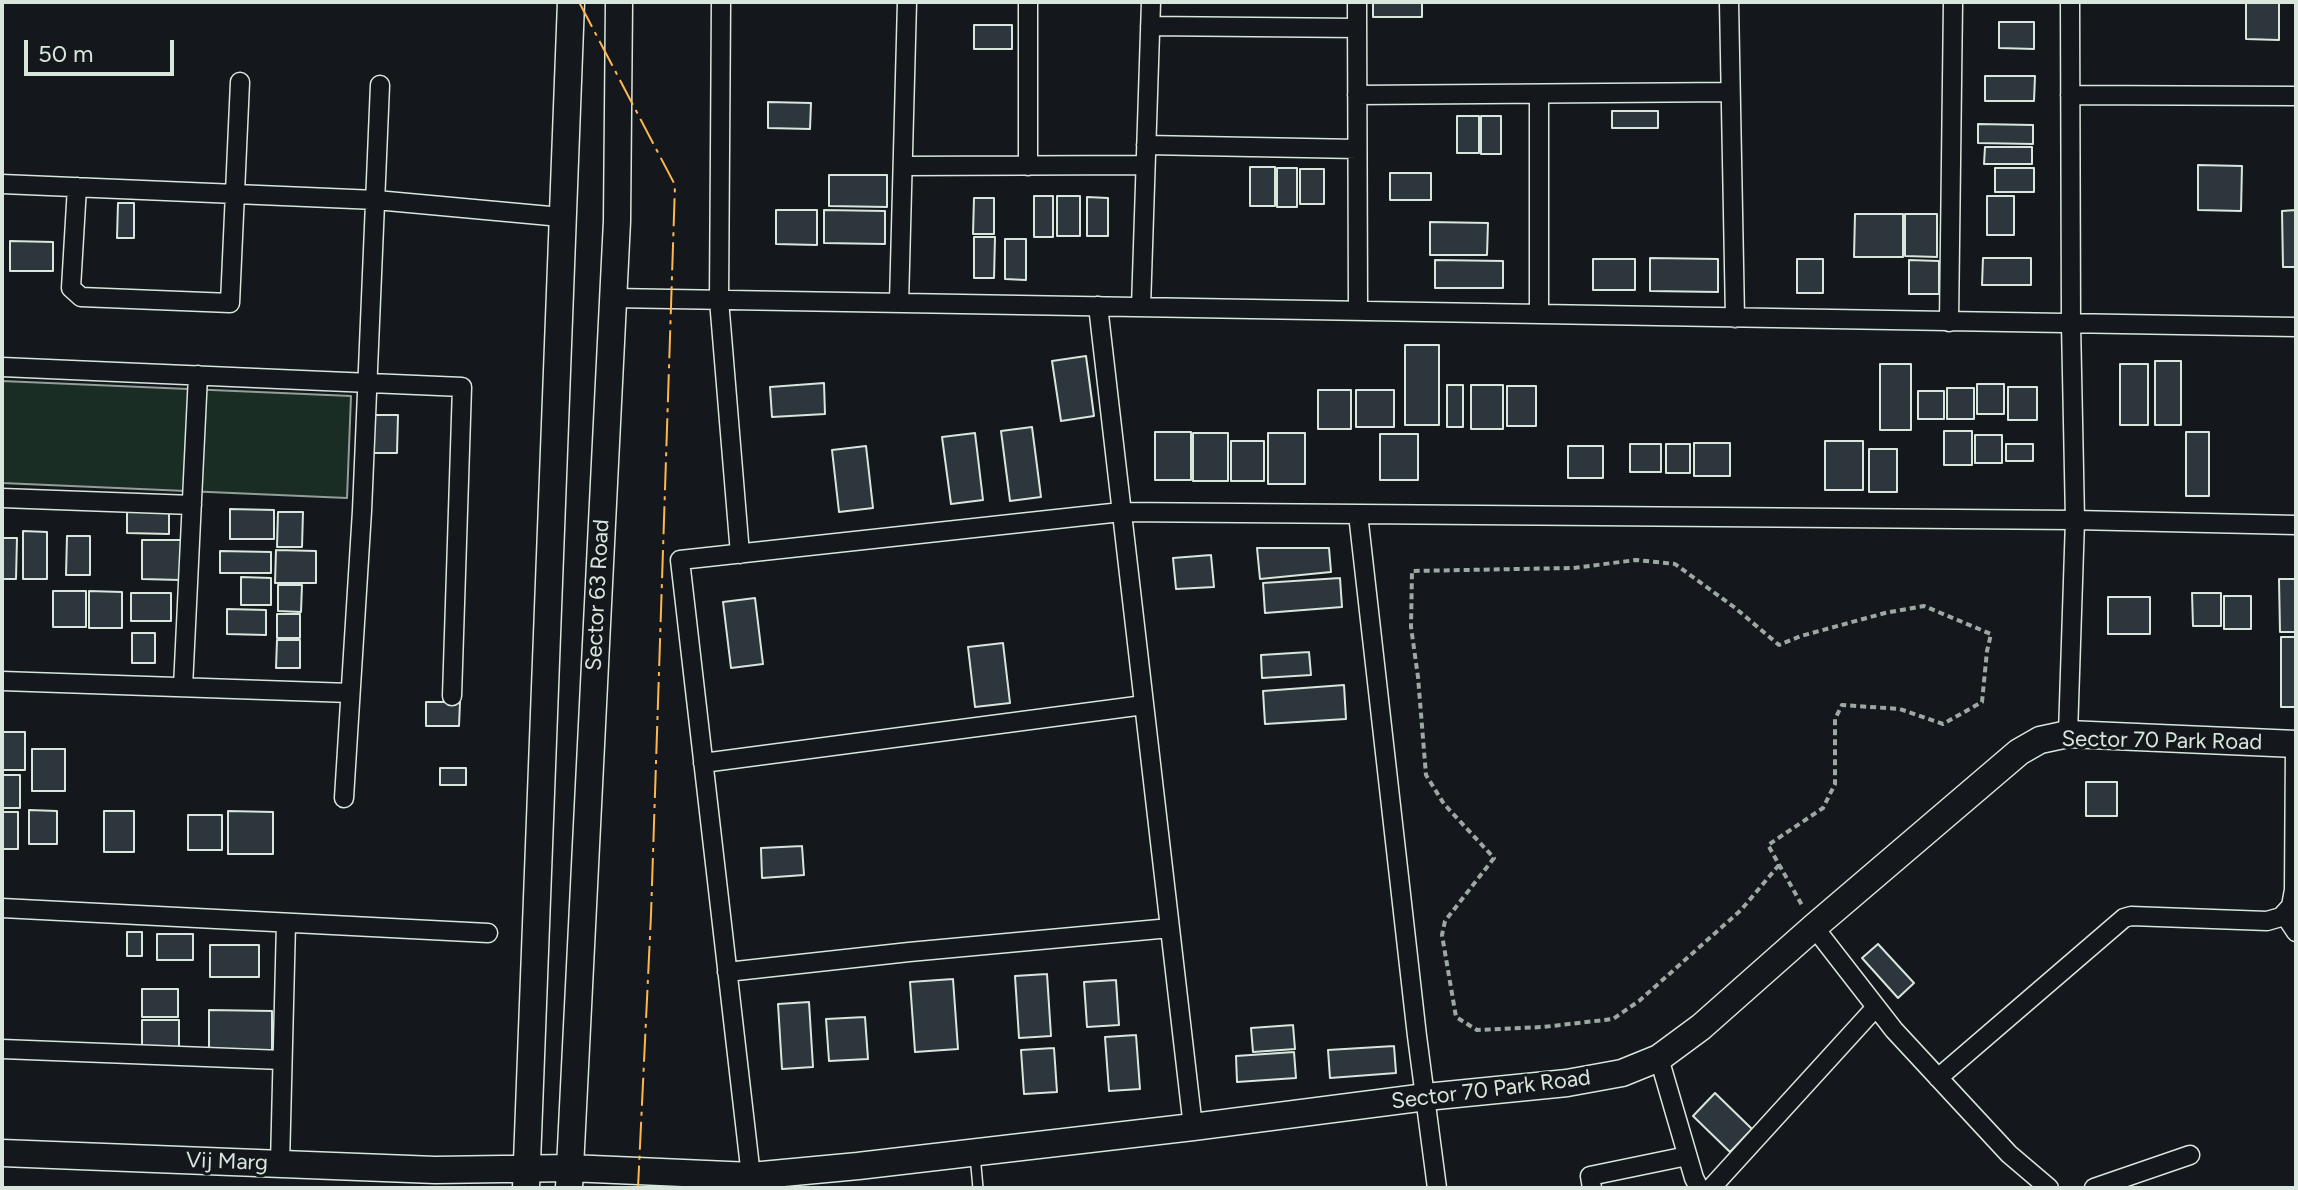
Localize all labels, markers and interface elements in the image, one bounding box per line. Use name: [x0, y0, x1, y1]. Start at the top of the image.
scale bar: [28, 24, 178, 74]
text: 50 m: [38, 39, 94, 68]
street label: Sector 63 Road: [581, 519, 615, 671]
street label: Sector 70 Park Road: [2061, 726, 2263, 756]
street label: Sector 70 Park Road: [1390, 1065, 1592, 1115]
street label: Vij Marg: [186, 1147, 268, 1177]

